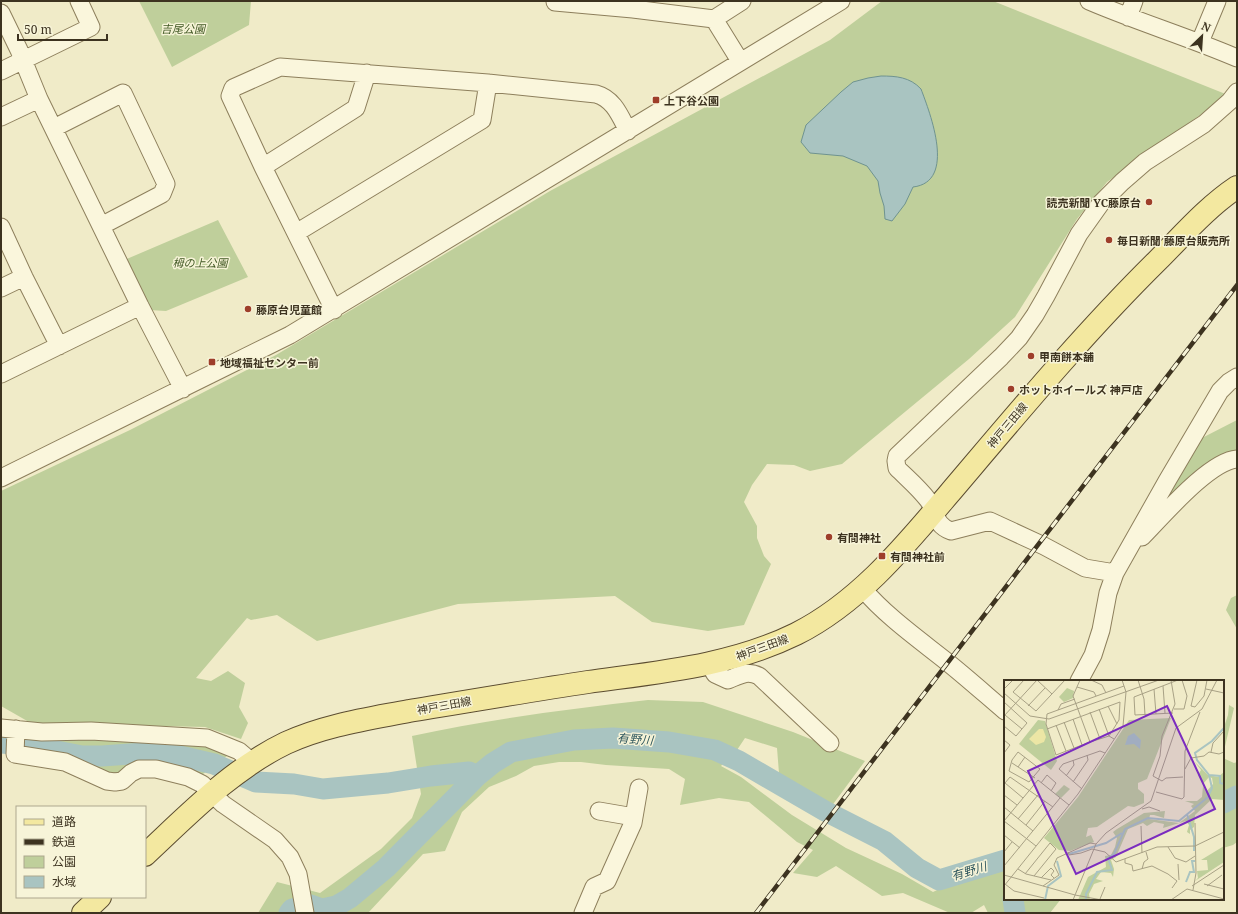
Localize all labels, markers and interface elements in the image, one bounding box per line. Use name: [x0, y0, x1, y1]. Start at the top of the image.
scale bar: [18, 16, 107, 42]
north arrow: [1182, 16, 1222, 56]
text: N: [1199, 18, 1214, 35]
text: 50 m: [24, 21, 52, 38]
park label: 吉尾公園: [161, 21, 207, 36]
place label: 上下谷公園: [664, 93, 719, 108]
marker: 上下谷公園: [651, 95, 661, 105]
place label: 読売新聞 YC藤原台: [1046, 195, 1141, 210]
marker: 読売新聞 YC藤原台: [1144, 197, 1154, 207]
place label: 毎日新聞 藤原台販売所: [1117, 233, 1230, 248]
marker: 毎日新聞 藤原台販売所: [1104, 235, 1114, 245]
park label: 栂の上公園: [173, 255, 229, 270]
place label: 藤原台児童館: [256, 302, 322, 317]
marker: 藤原台児童館: [243, 304, 253, 314]
place label: 甲南餅本舗: [1039, 349, 1094, 364]
marker: 甲南餅本舗: [1026, 351, 1036, 361]
place label: 地域福祉センター前: [220, 355, 319, 370]
marker: 地域福祉センター前: [207, 357, 217, 367]
place label: ホットホイールズ 神戸店: [1019, 382, 1143, 397]
marker: ホットホイールズ 神戸店: [1006, 384, 1016, 394]
street label: 神戸三田線: [984, 399, 1030, 451]
place label: 有間神社: [837, 530, 881, 545]
marker: 有間神社: [824, 532, 834, 542]
place label: 有間神社前: [890, 549, 945, 564]
marker: 有間神社前: [877, 551, 887, 561]
street label: 神戸三田線: [734, 631, 790, 663]
inset map: [1004, 680, 1224, 900]
street label: 神戸三田線: [416, 693, 472, 717]
water label: 有野川: [616, 729, 656, 749]
legend: [16, 806, 146, 898]
text: 道路: [52, 813, 76, 830]
text: 鉄道: [52, 833, 76, 850]
text: 公園: [52, 853, 76, 870]
water label: 有野川: [949, 857, 991, 884]
text: 水域: [52, 873, 76, 890]

